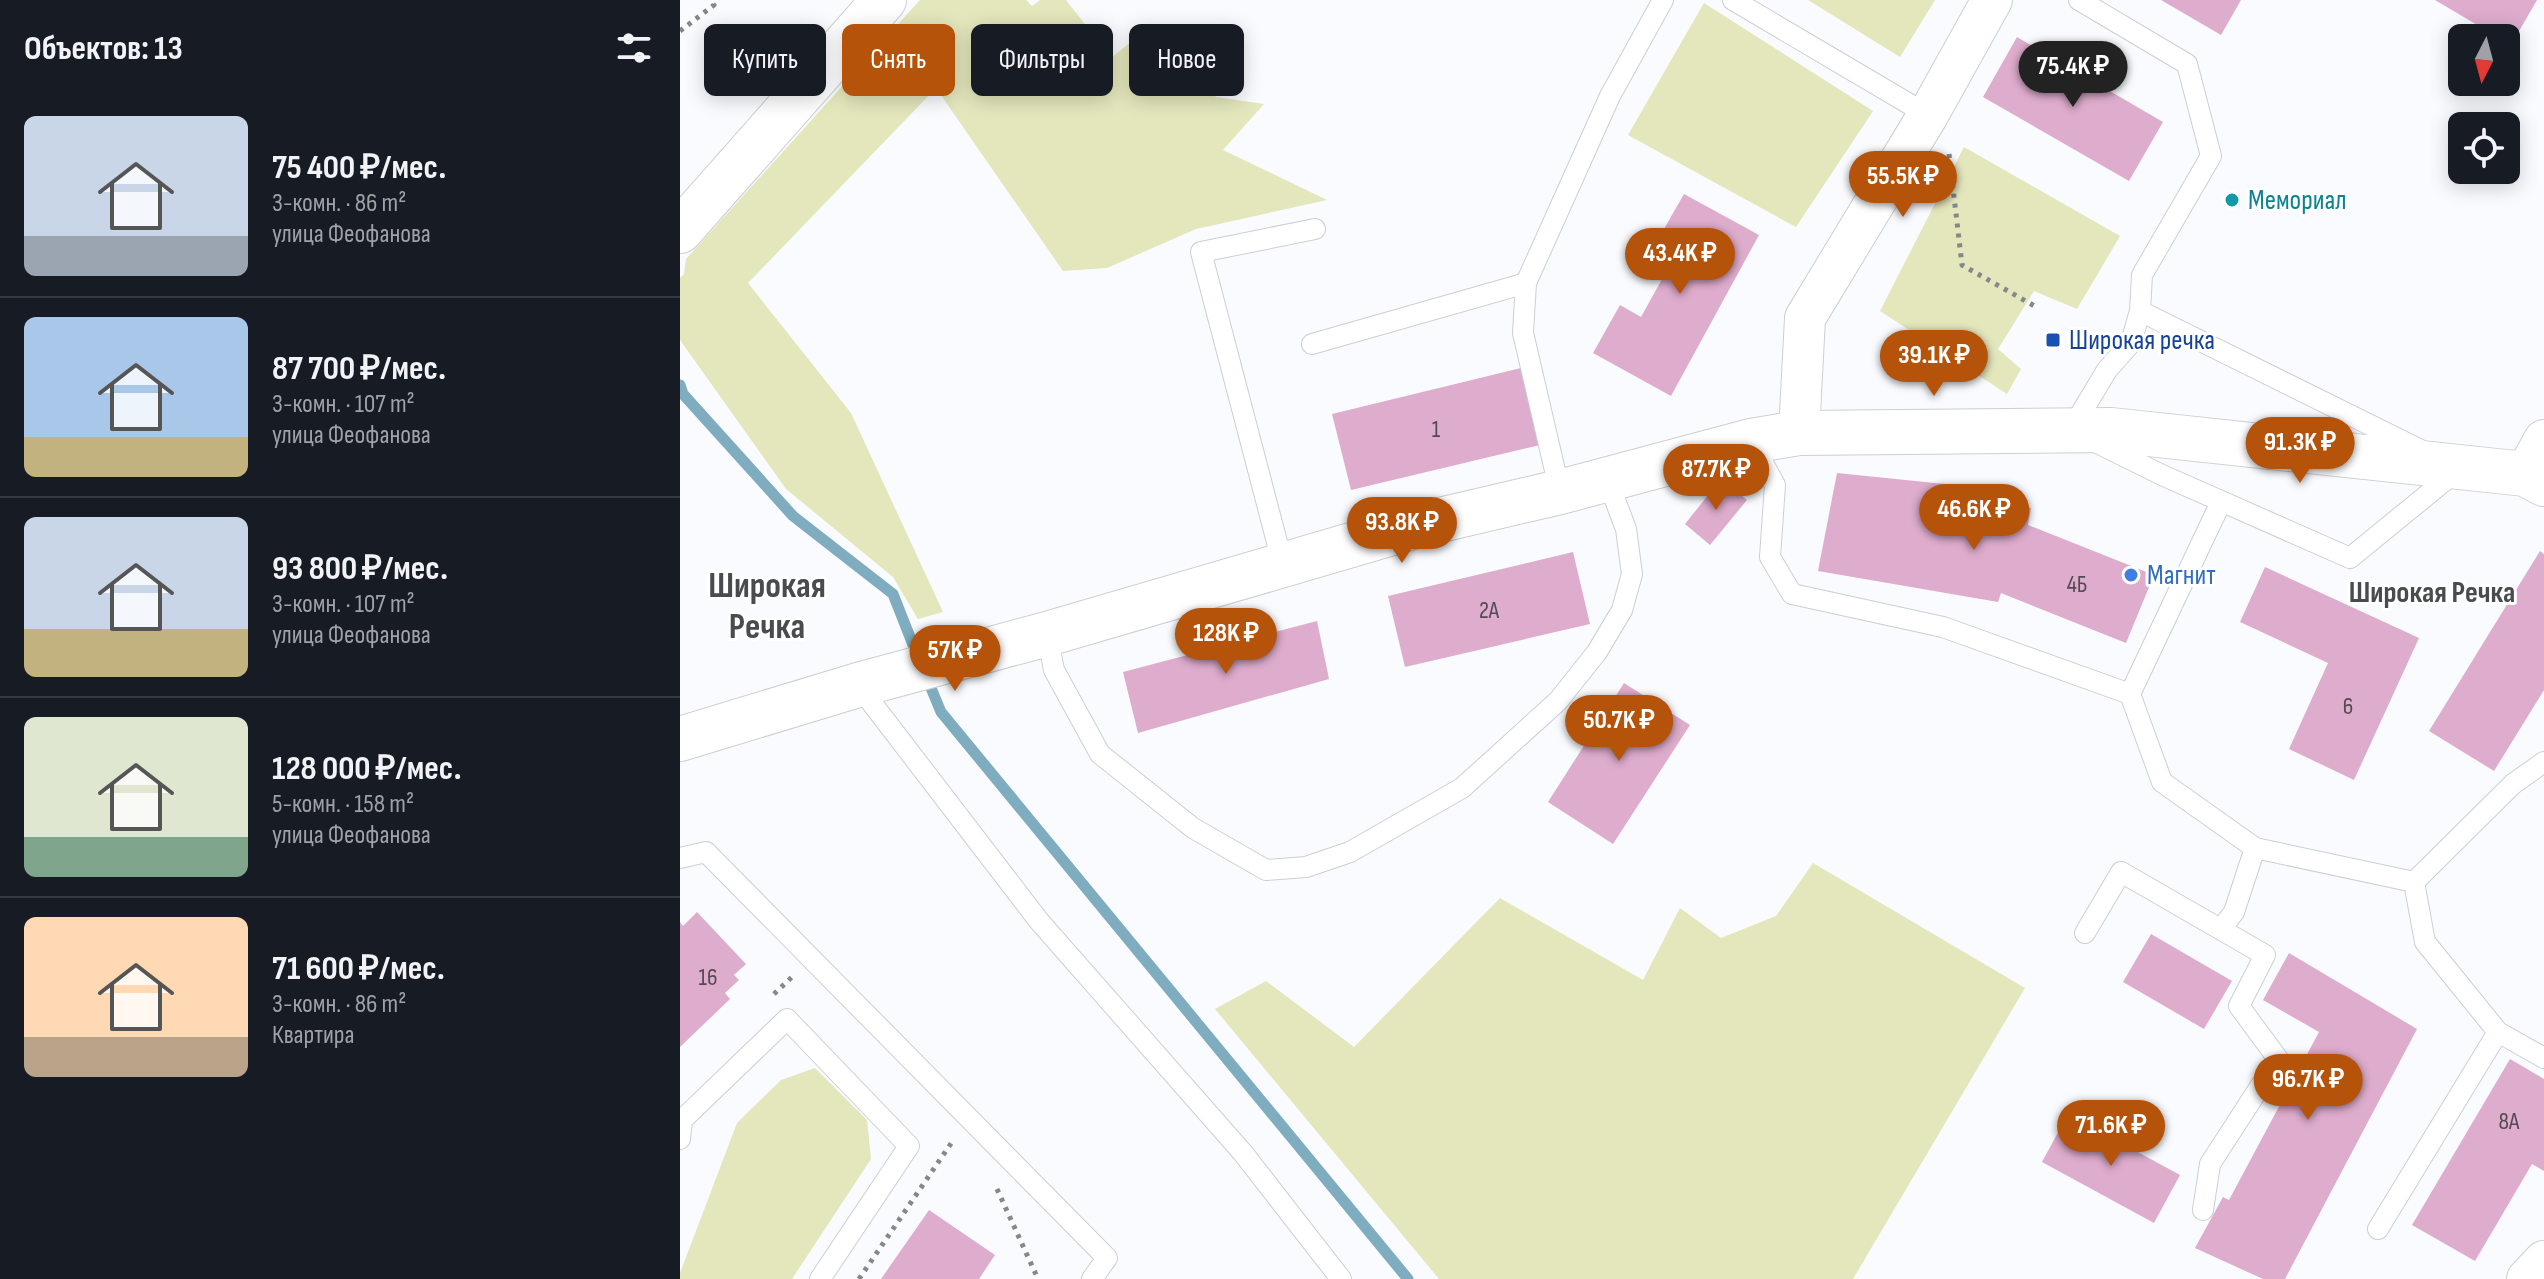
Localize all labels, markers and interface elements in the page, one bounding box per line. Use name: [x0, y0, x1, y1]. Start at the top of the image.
chip: Купить: [704, 24, 826, 96]
chip: Снять: [842, 24, 955, 96]
chip: Фильтры: [971, 24, 1113, 96]
chip: Новое: [1129, 24, 1244, 96]
north arrow: [2448, 24, 2520, 96]
map controls: [2448, 24, 2520, 184]
icon: filters: [612, 26, 656, 70]
text: Объектов: 13: [24, 28, 183, 69]
pin: 75.4K ₽: [1999, 41, 2147, 109]
text: 75.4K ₽: [2037, 51, 2109, 82]
button: locate: [2448, 112, 2520, 184]
text: 75 400 ₽/мес.: [272, 147, 446, 188]
icon: home: [88, 148, 184, 244]
pin: 55.5K ₽: [1829, 151, 1977, 219]
text: 55.5K ₽: [1867, 161, 1939, 192]
place label: Мемориал: [2248, 184, 2347, 217]
text: 3-комн. · 86 m²: [272, 188, 406, 219]
marker: Мемориал: [2223, 191, 2241, 209]
text: улица Феофанова: [272, 219, 431, 250]
pin: 43.4K ₽: [1606, 228, 1754, 296]
text: 43.4K ₽: [1643, 238, 1717, 269]
place label: Широкая речка: [2069, 324, 2215, 357]
pin: 39.1K ₽: [1860, 330, 2008, 398]
marker: Широкая речка: [2044, 331, 2062, 349]
text: 39.1K ₽: [1898, 340, 1970, 371]
text: 87 700 ₽/мес.: [272, 348, 446, 389]
icon: home: [88, 349, 184, 445]
text: 3-комн. · 107 m²: [272, 389, 415, 420]
house number: 1: [1432, 415, 1441, 444]
pin: 91.3K ₽: [2226, 417, 2374, 485]
text: улица Феофанова: [272, 420, 431, 451]
text: 91.3K ₽: [2264, 427, 2336, 458]
pin: 87.7K ₽: [1642, 444, 1790, 512]
text: 87.7K ₽: [1681, 454, 1751, 485]
pin: 46.6K ₽: [1900, 484, 2048, 552]
text: 46.6K ₽: [1937, 494, 2011, 525]
pin: 93.8K ₽: [1328, 497, 1476, 565]
text: 93.8K ₽: [1365, 507, 1439, 538]
text: 93 800 ₽/мес.: [272, 548, 448, 589]
icon: home: [88, 549, 184, 645]
place label: Магнит: [2147, 559, 2216, 592]
district label: Широкая Речка: [708, 565, 826, 649]
marker: Магнит: [2122, 566, 2140, 584]
house number: 4Б: [2067, 570, 2087, 599]
district label: Широкая Речка: [2349, 575, 2515, 611]
text: 3-комн. · 107 m²: [272, 589, 415, 620]
house number: 2А: [1479, 596, 1500, 625]
pin: 128K ₽: [1161, 608, 1291, 676]
text: 128K ₽: [1193, 618, 1259, 649]
text: улица Феофанова: [272, 620, 431, 651]
pin: 57K ₽: [899, 625, 1011, 693]
text: 57K ₽: [928, 635, 982, 666]
house number: 6: [2343, 692, 2353, 721]
pin: 50.7K ₽: [1545, 695, 1693, 763]
text: 50.7K ₽: [1583, 705, 1655, 736]
text: 128 000 ₽/мес.: [272, 748, 461, 789]
icon: home: [88, 749, 184, 845]
text: 5-комн. · 158 m²: [272, 789, 414, 820]
text: улица Феофанова: [272, 820, 431, 851]
text: 71 600 ₽/мес.: [272, 948, 445, 989]
icon: home: [88, 949, 184, 1045]
house number: 16: [699, 963, 717, 992]
text: 3-комн. · 86 m²: [272, 989, 406, 1020]
text: Квартира: [272, 1020, 355, 1051]
pin: 96.7K ₽: [2234, 1054, 2382, 1122]
text: 96.7K ₽: [2272, 1064, 2344, 1095]
pin: 71.6K ₽: [2037, 1100, 2185, 1168]
house number: 8А: [2499, 1107, 2520, 1136]
text: 71.6K ₽: [2075, 1110, 2147, 1141]

